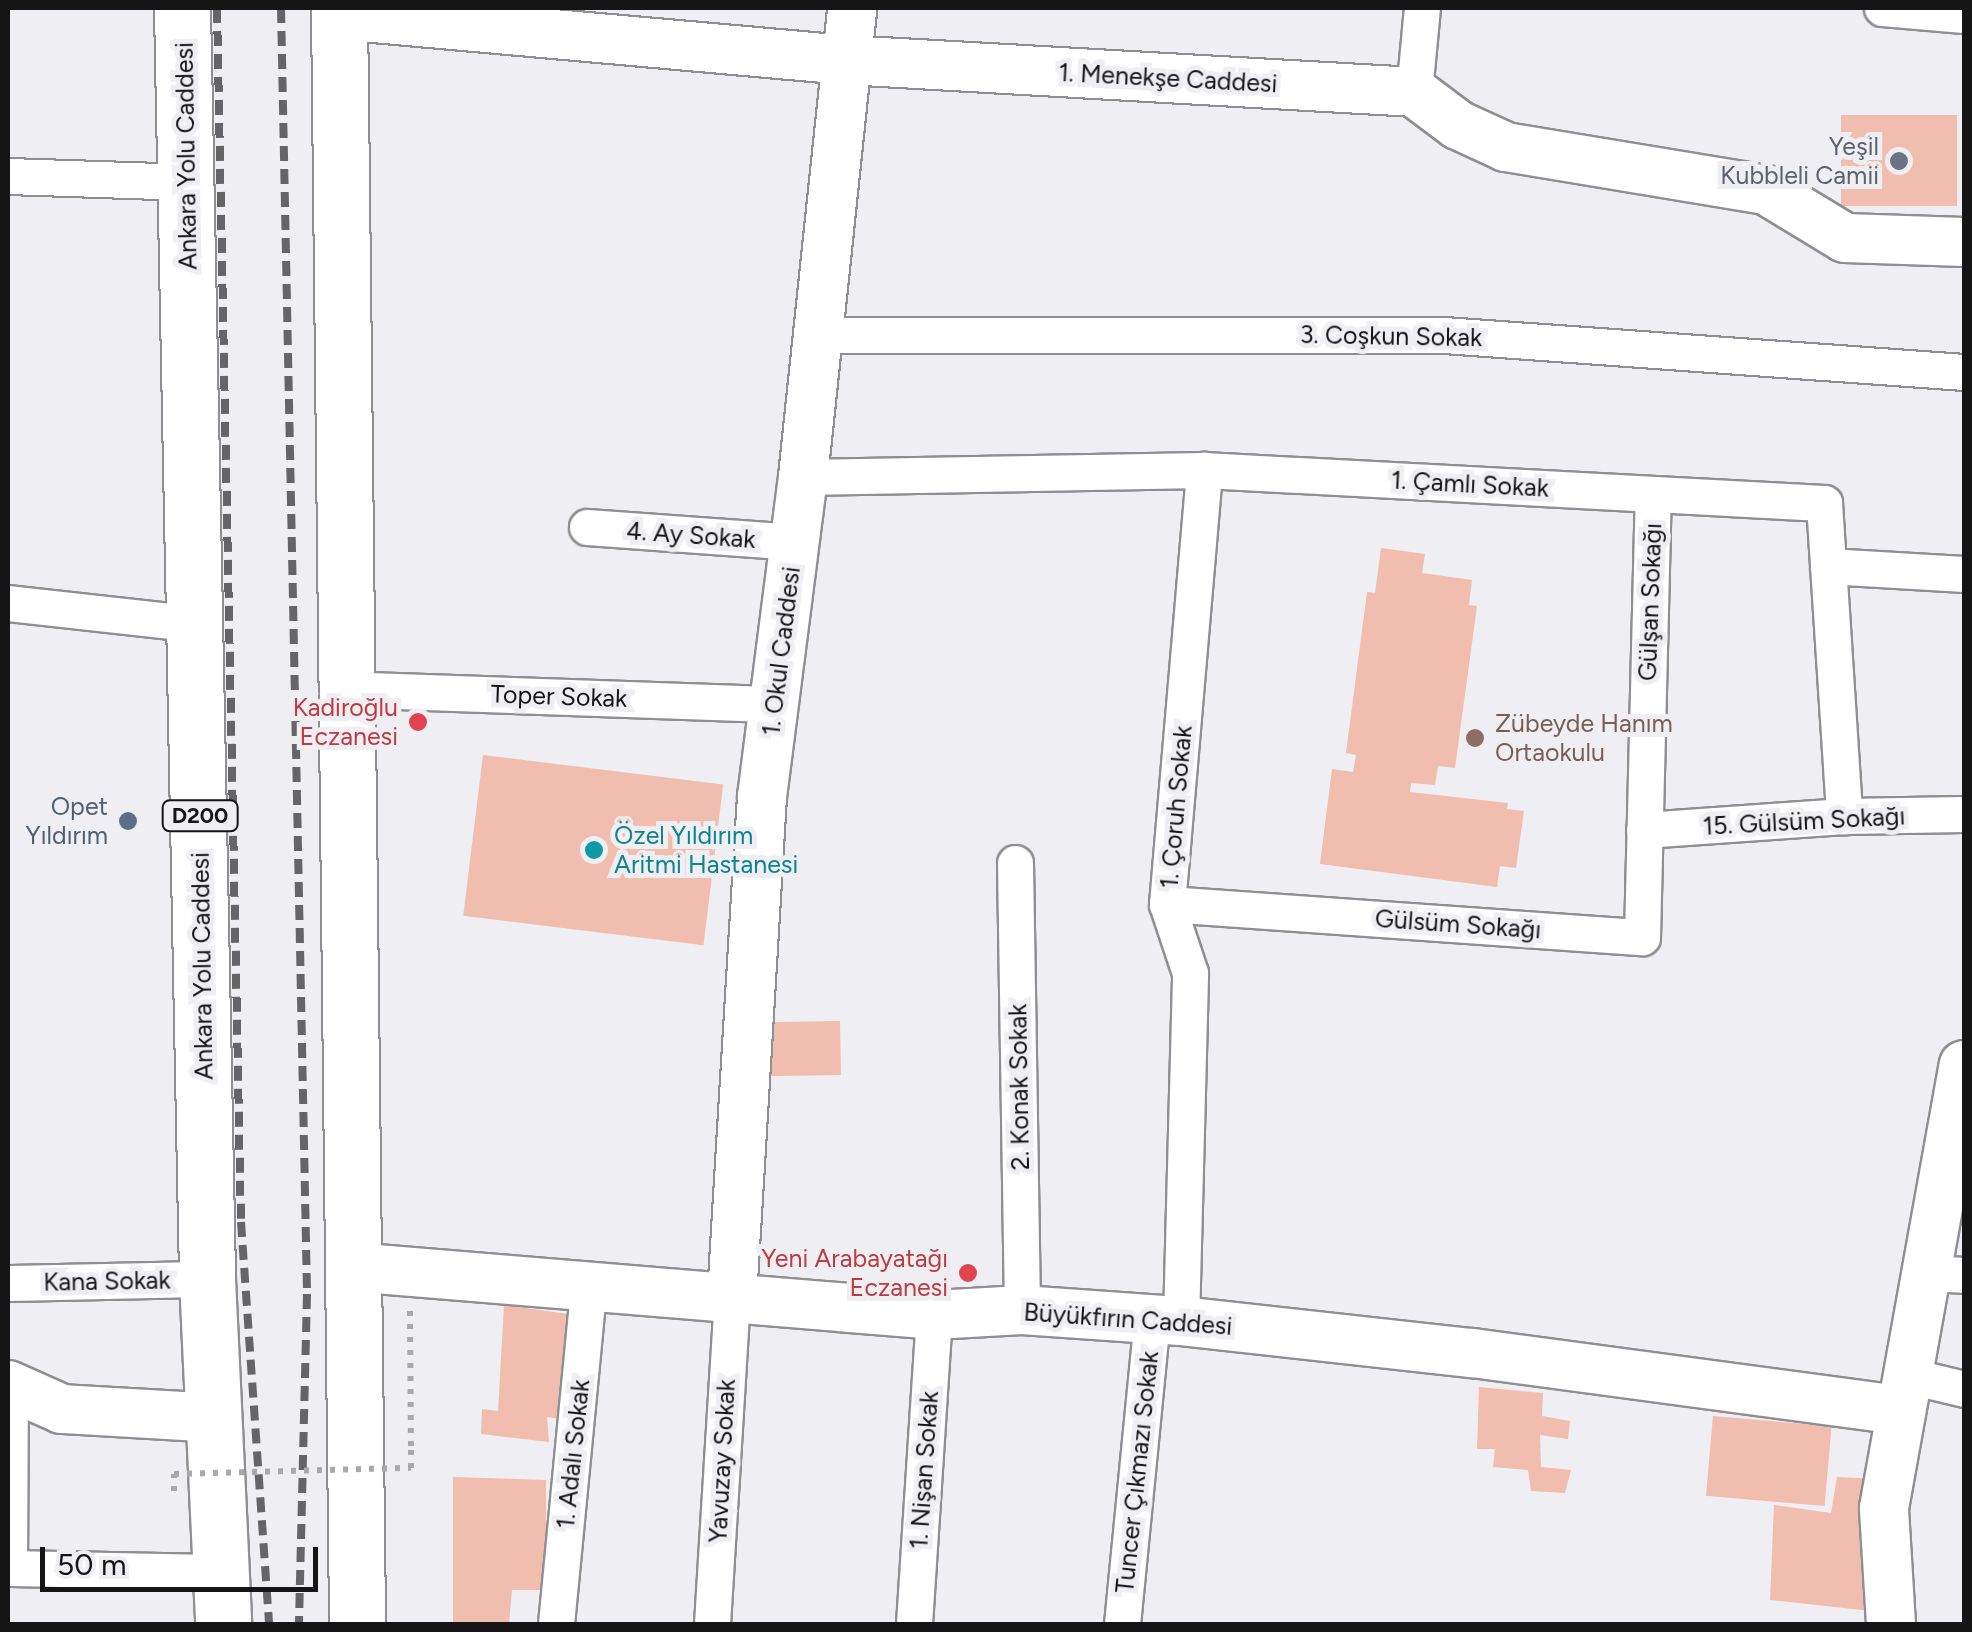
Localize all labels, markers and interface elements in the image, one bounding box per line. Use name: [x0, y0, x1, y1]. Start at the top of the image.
street label: Ankara Yolu Caddesi: [169, 42, 203, 270]
street label: 1. Menekşe Caddesi: [1058, 57, 1278, 99]
place label: Yeşil Kubbleli Camii: [1720, 132, 1879, 191]
marker: Yeşil Kubbleli Camii: [1888, 150, 1910, 172]
street label: 3. Coşkun Sokak: [1300, 319, 1482, 353]
street label: 1. Çamlı Sokak: [1390, 465, 1550, 503]
street label: 4. Ay Sokak: [625, 516, 757, 554]
street label: Gülşan Sokağı: [1632, 523, 1668, 681]
street label: 1. Okul Caddesi: [756, 565, 806, 737]
street label: Toper Sokak: [490, 679, 628, 713]
place label: Kadiroğlu Eczanesi: [293, 693, 398, 752]
place label: Zübeyde Hanım Ortaokulu: [1495, 709, 1673, 768]
marker: Kadiroğlu Eczanesi: [407, 711, 429, 733]
street label: 1. Çoruh Sokak: [1154, 724, 1198, 890]
marker: Zübeyde Hanım Ortaokulu: [1464, 727, 1486, 749]
place label: Opet Yıldırım: [26, 792, 108, 851]
road number: D200: [160, 799, 240, 833]
street label: 15. Gülsüm Sokağı: [1702, 801, 1906, 841]
marker: Opet Yıldırım: [117, 810, 139, 832]
place label: Özel Yıldırım Aritmi Hastanesi: [614, 821, 798, 880]
marker: Özel Yıldırım Aritmi Hastanesi: [583, 839, 605, 861]
street label: Ankara Yolu Caddesi: [185, 852, 219, 1080]
street label: Gülsüm Sokağı: [1374, 903, 1542, 945]
street label: 2. Konak Sokak: [1003, 1004, 1035, 1170]
place label: Yeni Arabayatağı Eczanesi: [761, 1244, 948, 1303]
marker: Yeni Arabayatağı Eczanesi: [957, 1262, 979, 1284]
street label: Kana Sokak: [43, 1265, 171, 1297]
street label: Büyükfırın Caddesi: [1023, 1297, 1233, 1341]
street label: Tuncer Çıkmazı Sokak: [1109, 1350, 1165, 1594]
street label: 1. Adalı Sokak: [550, 1378, 596, 1530]
street label: Yavuzay Sokak: [703, 1378, 741, 1544]
street label: 1. Nişan Sokak: [904, 1390, 944, 1550]
scale bar: [45, 1527, 322, 1589]
text: 50 m: [57, 1546, 126, 1583]

